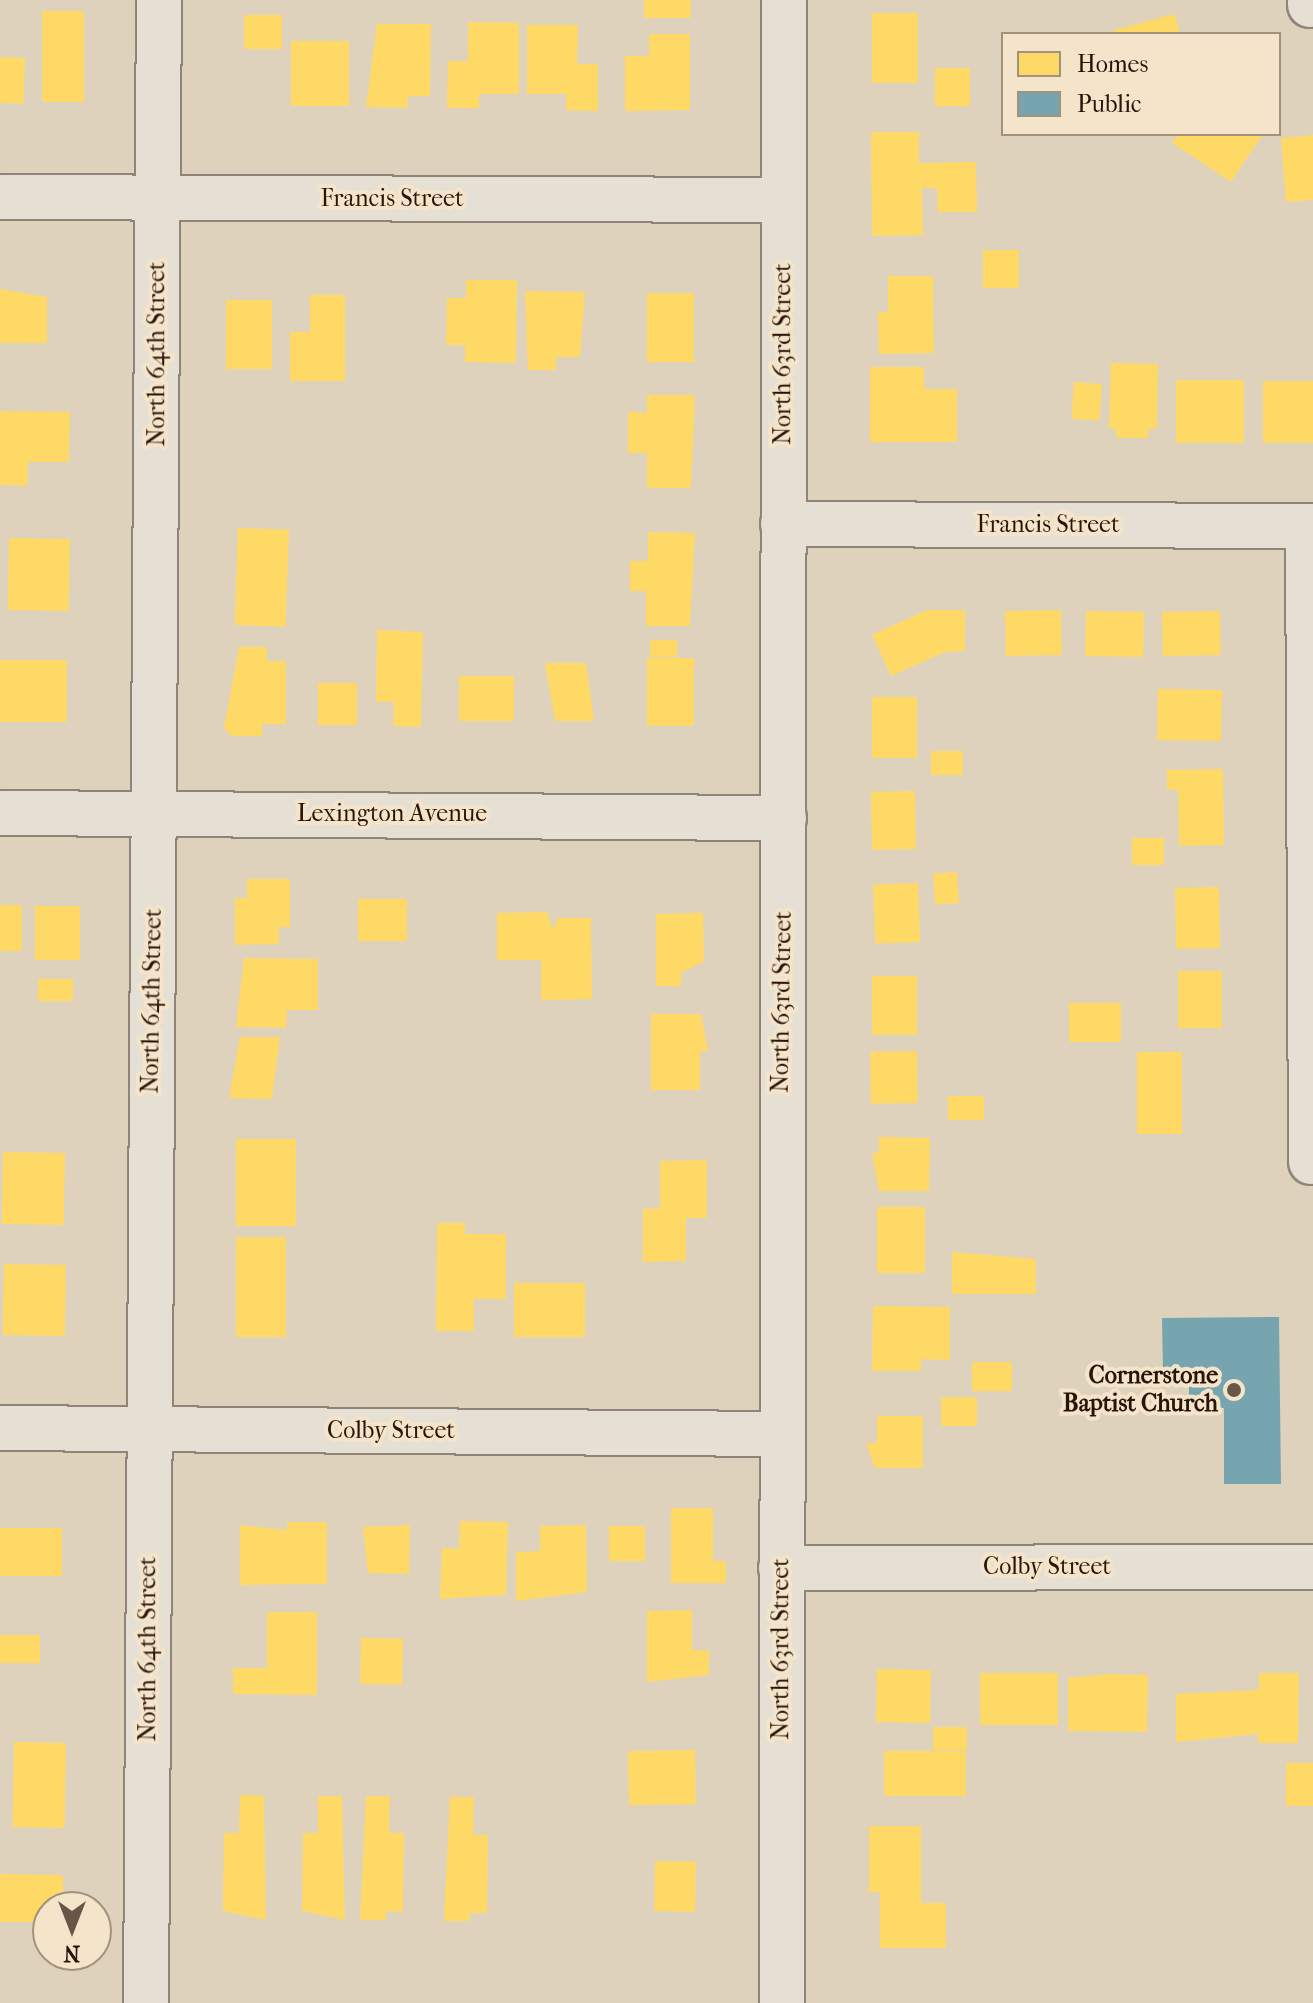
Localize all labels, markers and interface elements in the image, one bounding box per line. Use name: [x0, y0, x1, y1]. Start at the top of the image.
legend: [1001, 32, 1281, 136]
text: Homes: [1077, 50, 1148, 78]
text: Public: [1077, 90, 1141, 118]
street label: Francis Street: [320, 185, 464, 213]
street label: North 64th Street: [143, 262, 171, 446]
street label: North 63rd Street: [769, 263, 797, 445]
street label: Francis Street: [976, 511, 1120, 539]
street label: Lexington Avenue: [297, 800, 487, 828]
street label: North 64th Street: [136, 908, 168, 1094]
street label: North 63rd Street: [766, 911, 798, 1093]
place label: Cornerstone Baptist Church: [1063, 1362, 1218, 1418]
marker: Cornerstone Baptist Church: [1225, 1381, 1243, 1399]
street label: Colby Street: [327, 1417, 455, 1445]
street label: Colby Street: [983, 1553, 1111, 1581]
street label: North 64th Street: [134, 1557, 162, 1741]
street label: North 63rd Street: [767, 1558, 795, 1740]
north arrow: [32, 1891, 112, 1971]
text: N: [64, 1940, 80, 1966]

